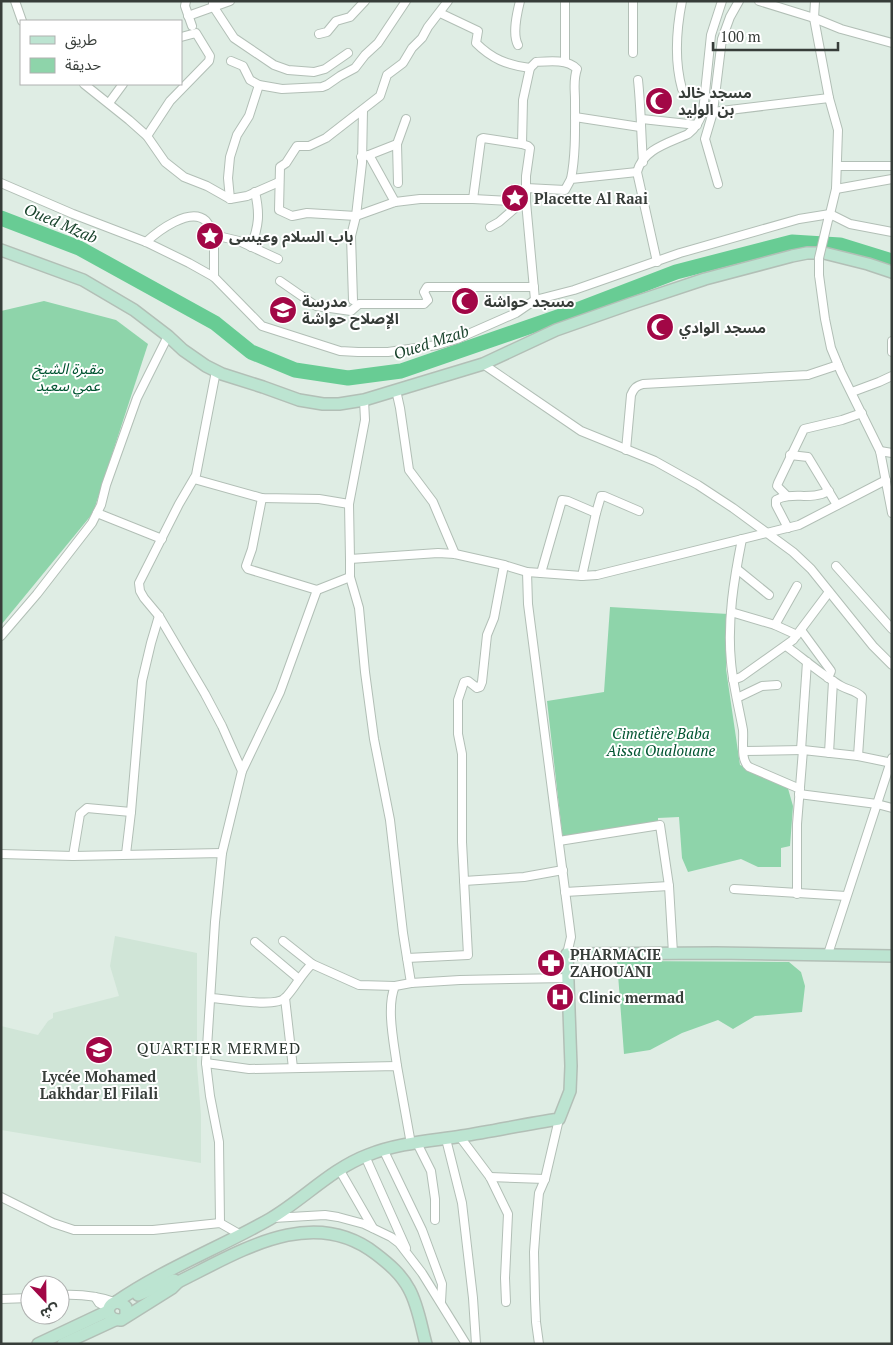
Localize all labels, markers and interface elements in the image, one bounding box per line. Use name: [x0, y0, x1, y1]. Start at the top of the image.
legend: [20, 20, 182, 85]
scale bar: [713, 20, 838, 52]
text: 100 m: [720, 26, 761, 46]
text: طريق: [65, 29, 97, 50]
text: حديقة: [65, 54, 101, 74]
place label: مسجد خالد بن الوليد: [678, 82, 752, 119]
mosque icon: مسجد خالد بن الوليد: [644, 86, 674, 116]
place icon: Placette Al Raai: [500, 183, 530, 213]
place label: Placette Al Raai: [534, 188, 648, 208]
water label: Oued Mzab: [21, 198, 101, 248]
place icon: باب السلام وعيسى: [195, 221, 225, 251]
place label: باب السلام وعيسى: [229, 226, 354, 248]
mosque icon: مسجد حواشة: [450, 286, 480, 316]
place label: مدرسة الإصلاح حواشة: [302, 291, 399, 330]
place label: مسجد حواشة: [484, 291, 574, 311]
school or university icon: مدرسة الإصلاح حواشة: [268, 295, 298, 325]
mosque icon: مسجد الوادي: [645, 312, 675, 342]
place label: مسجد الوادي: [679, 317, 766, 339]
water label: Oued Mzab: [391, 319, 471, 365]
park label: مقبرة الشيخ عمي سعيد: [31, 358, 104, 397]
park label: Cimetière Baba Aissa Oualouane: [606, 723, 716, 760]
place label: PHARMACIE ZAHOUANI: [570, 944, 661, 981]
pharmacy icon: PHARMACIE ZAHOUANI: [536, 948, 566, 978]
hospital icon: Clinic mermad: [545, 982, 575, 1012]
place label: Clinic mermad: [579, 987, 684, 1007]
school or university icon: Lycée Mohamed Lakhdar El Filali: [84, 1035, 114, 1065]
district label: QUARTIER MERMED: [137, 1037, 301, 1059]
place label: Lycée Mohamed Lakhdar El Filali: [40, 1066, 158, 1103]
north arrow: [20, 1275, 70, 1325]
text: ش: [38, 1300, 63, 1325]

